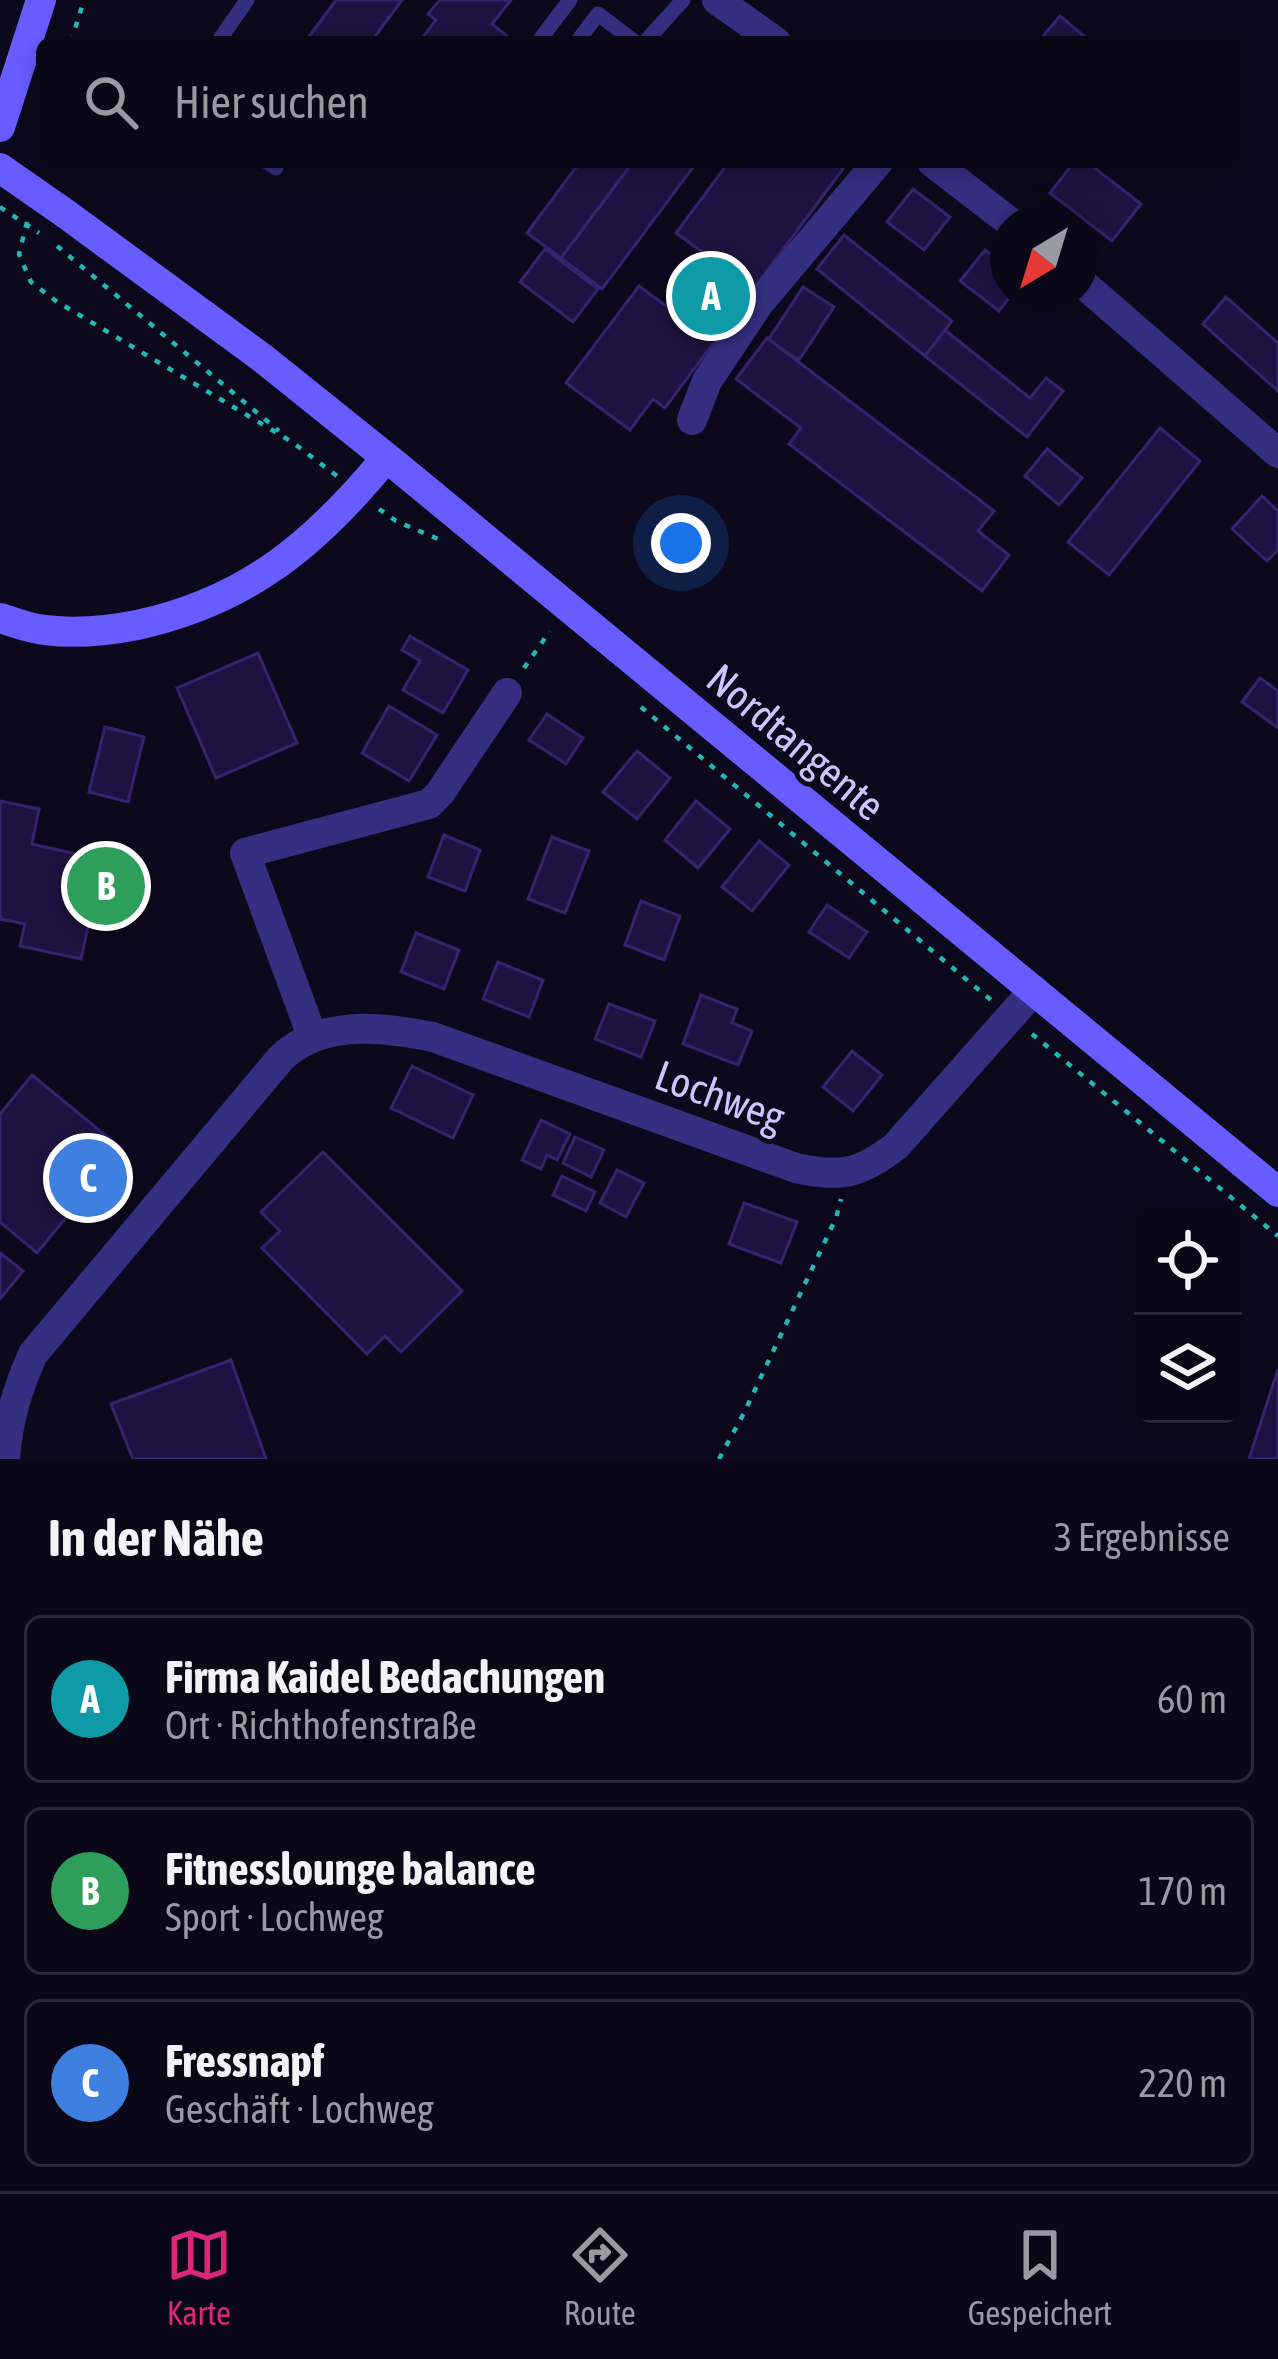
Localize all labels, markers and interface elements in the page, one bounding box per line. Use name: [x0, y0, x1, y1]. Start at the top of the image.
search box: [36, 36, 1242, 168]
icon: search: [78, 69, 144, 135]
text: Hier suchen: [174, 76, 369, 128]
north arrow: [990, 204, 1098, 312]
pin: A: [672, 251, 750, 341]
your location: [651, 513, 711, 573]
street label: Nordtangente: [698, 654, 894, 830]
pin: B: [67, 841, 145, 931]
street label: Lochweg: [649, 1051, 791, 1141]
pin: C: [49, 1133, 127, 1223]
map controls: [1134, 1207, 1242, 1423]
button: locate: [1134, 1207, 1242, 1315]
button: layers: [1134, 1315, 1242, 1423]
text: In der Nähe: [48, 1508, 264, 1567]
text: 3 Ergebnisse: [1054, 1515, 1230, 1559]
text: Firma Kaidel Bedachungen: [165, 1651, 605, 1703]
text: A: [80, 1677, 100, 1721]
text: 60 m: [1157, 1677, 1227, 1721]
text: Ort · Richthofenstraße: [165, 1703, 477, 1747]
text: Fitnesslounge balance: [165, 1843, 536, 1895]
text: B: [81, 1869, 99, 1913]
text: 170 m: [1139, 1869, 1227, 1913]
text: Sport · Lochweg: [165, 1895, 384, 1939]
text: Fressnapf: [165, 2035, 324, 2087]
text: C: [81, 2061, 99, 2105]
text: 220 m: [1139, 2061, 1227, 2105]
text: Geschäft · Lochweg: [165, 2087, 434, 2131]
tab: Karte: [166, 2222, 232, 2332]
tab: Route: [564, 2222, 636, 2332]
tab: Gespeichert: [968, 2222, 1112, 2332]

